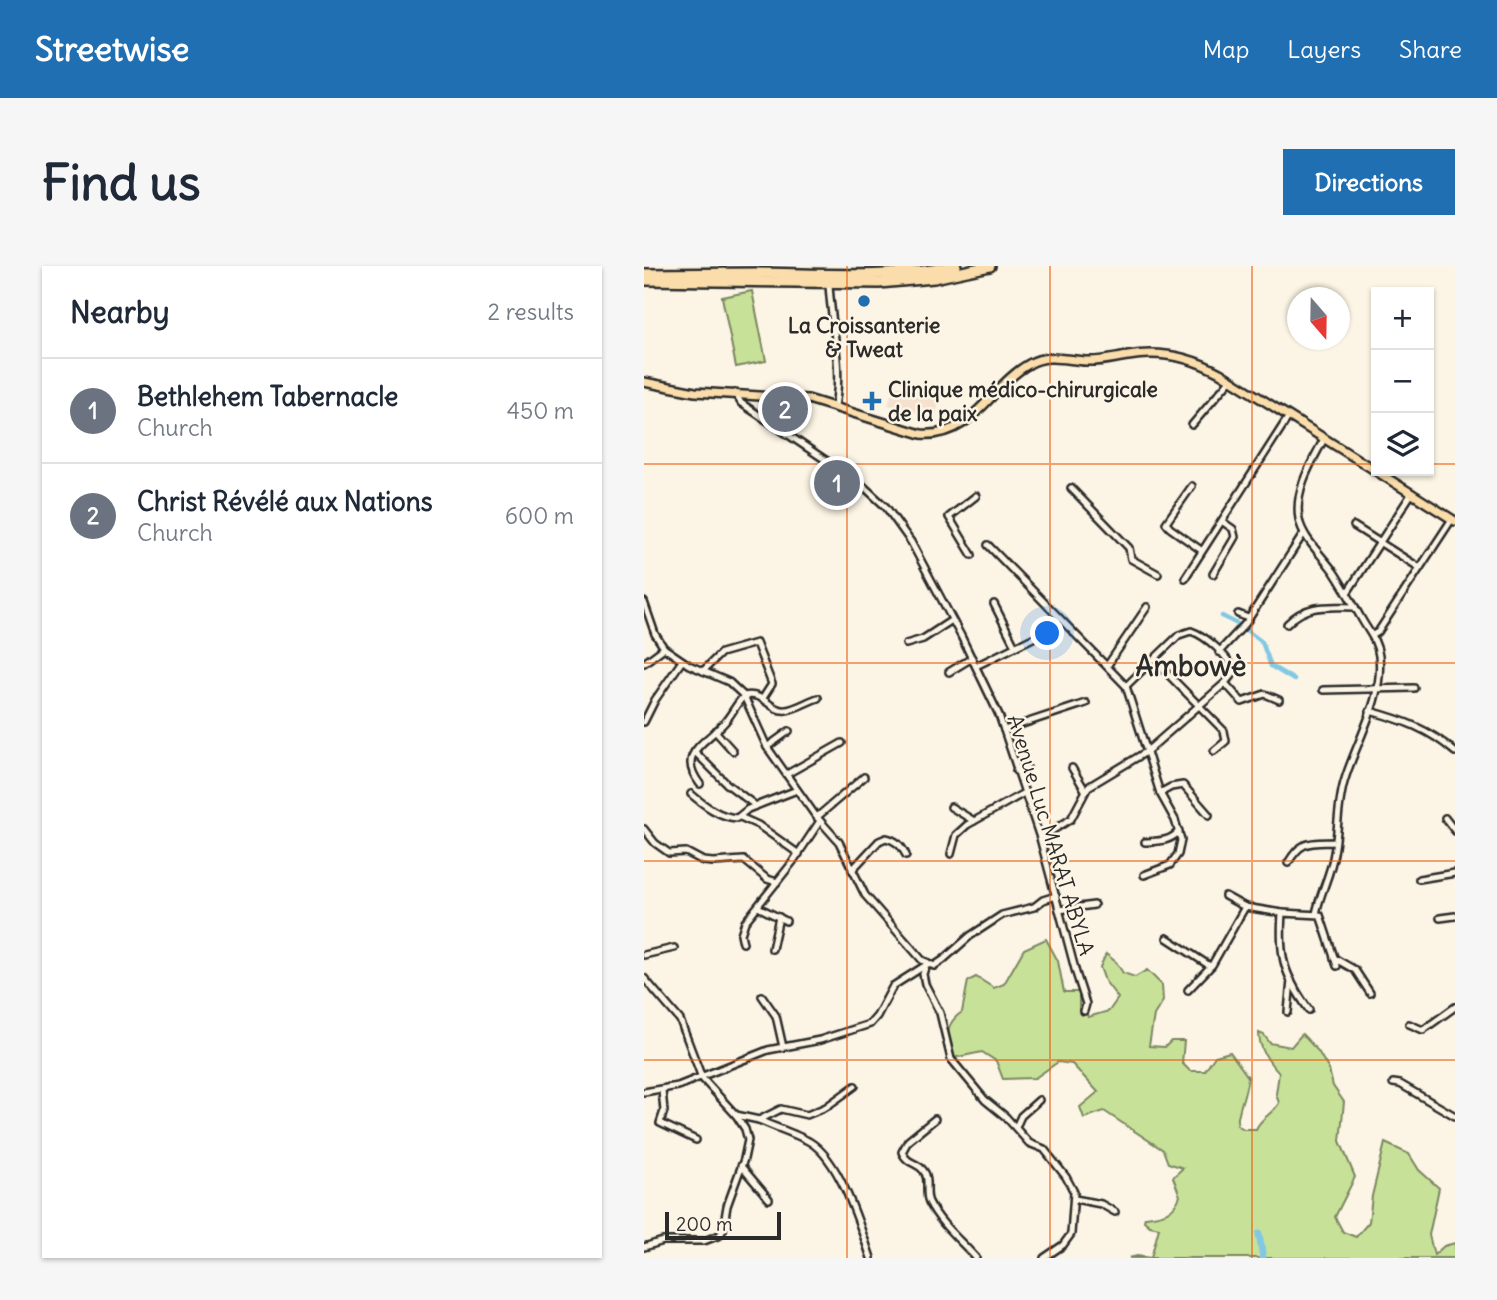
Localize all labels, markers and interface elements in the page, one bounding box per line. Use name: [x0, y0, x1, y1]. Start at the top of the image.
text: Streetwise: [35, 28, 189, 70]
text: Map: [1203, 34, 1249, 64]
text: Layers: [1287, 34, 1361, 64]
text: Share: [1399, 34, 1462, 64]
button: Directions: [1283, 149, 1455, 215]
text: Find us: [42, 152, 200, 213]
north arrow: [1287, 287, 1350, 350]
map controls: [1371, 287, 1434, 476]
button: +: [1371, 287, 1434, 350]
text: Nearby: [70, 293, 170, 331]
marker: La Croissanterie & Tweat: [856, 293, 872, 309]
text: 2 results: [488, 297, 574, 326]
place label: La Croissanterie & Tweat: [788, 312, 940, 363]
button: −: [1371, 350, 1434, 413]
place label: Clinique médico-chirurgicale de la paix: [888, 376, 1158, 427]
text: Bethlehem Tabernacle: [137, 380, 398, 413]
pin: 2: [762, 383, 808, 435]
marker: Clinique médico-chirurgicale de la paix: [862, 391, 882, 411]
text: 1: [88, 396, 98, 425]
text: 450 m: [507, 396, 574, 425]
text: Church: [137, 413, 213, 442]
button: layers: [1371, 413, 1434, 476]
pin: 1: [814, 457, 860, 509]
text: Christ Révélé aux Nations: [137, 485, 433, 518]
text: 2: [87, 501, 99, 530]
text: 600 m: [505, 501, 574, 530]
text: Church: [137, 518, 213, 547]
your location: [1030, 616, 1064, 650]
district label: Ambowè: [1136, 648, 1246, 684]
street label: Avenue Luc MARAT ABYLA: [1002, 711, 1100, 959]
scale bar: [665, 1209, 780, 1241]
text: 200 m: [676, 1212, 733, 1236]

